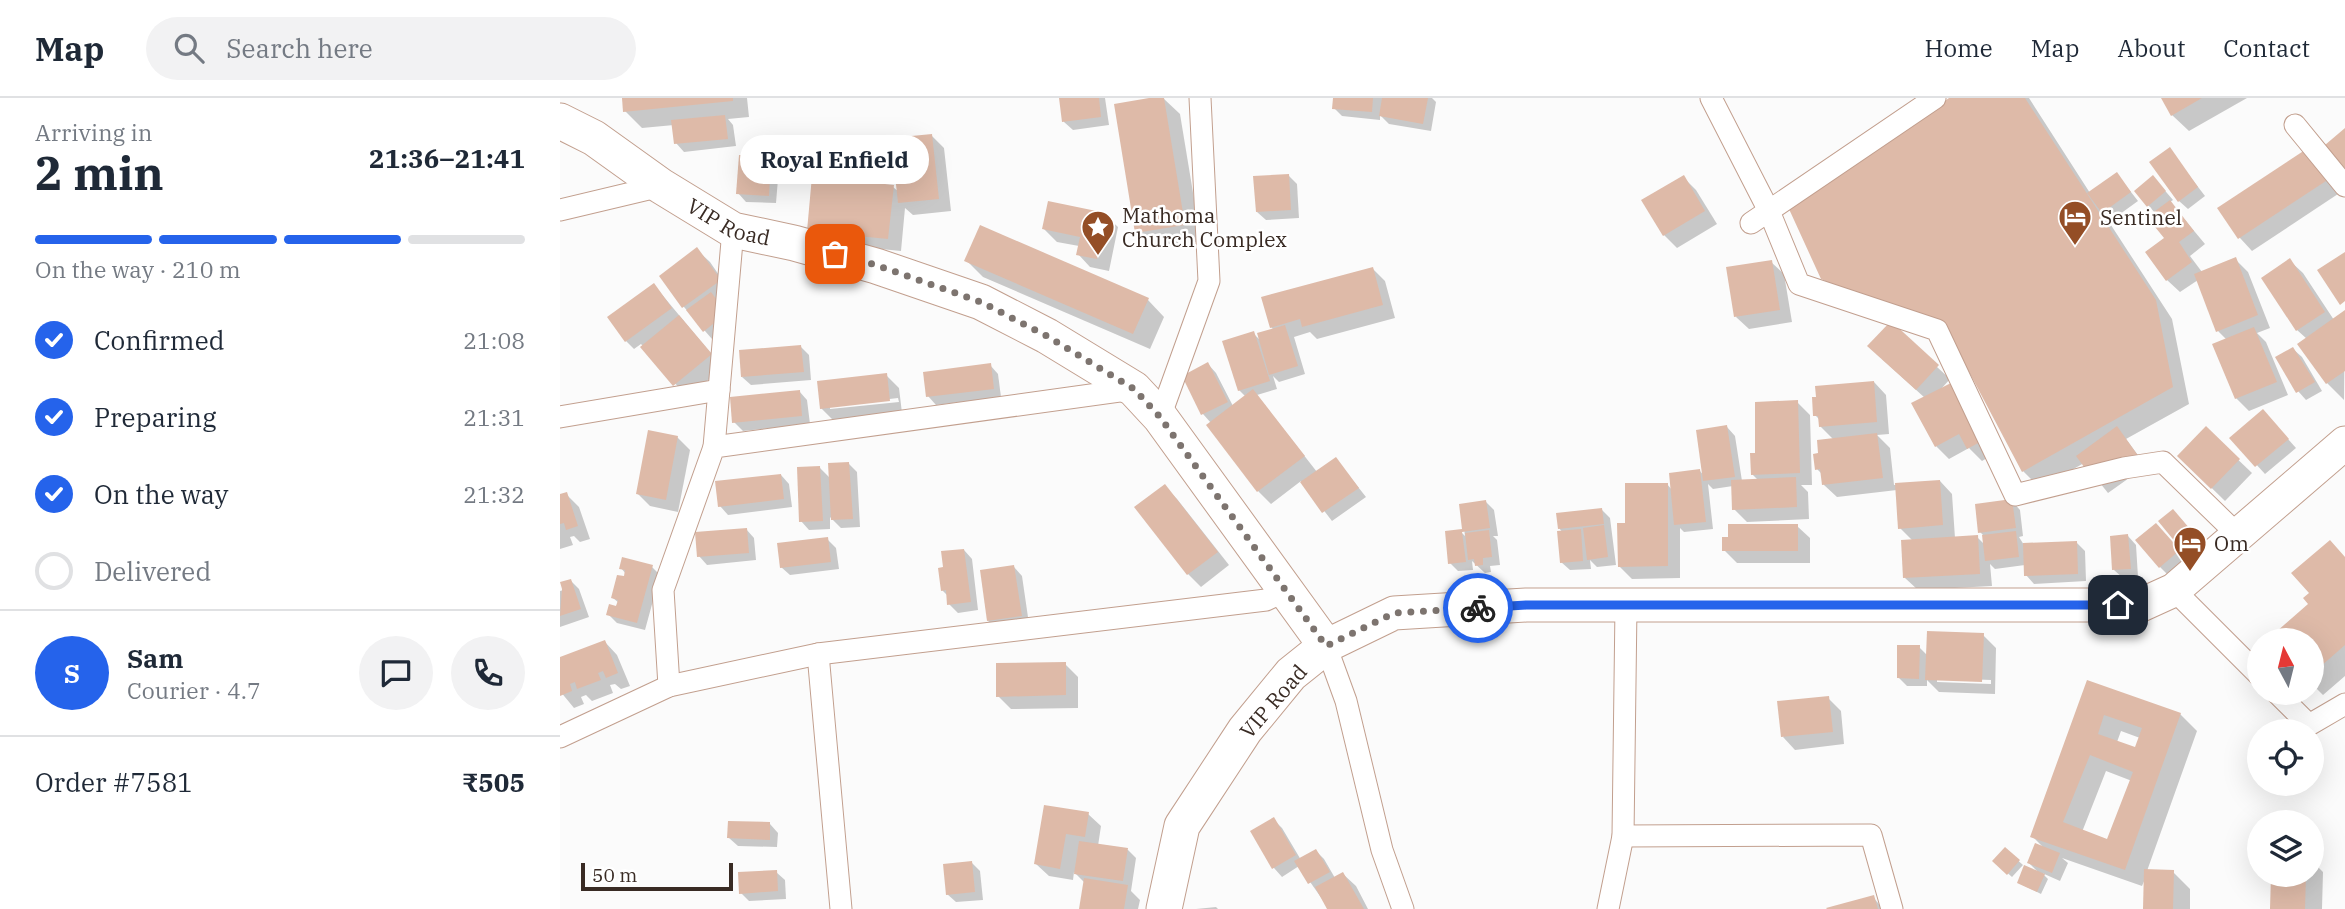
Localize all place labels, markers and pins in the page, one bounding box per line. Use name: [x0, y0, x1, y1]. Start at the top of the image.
callout: Royal Enfield: [740, 135, 930, 184]
hotel icon: Sentinel: [2056, 198, 2094, 247]
place label: Mathoma Church Complex: [1122, 201, 1287, 253]
place label: Sentinel: [2100, 203, 2182, 231]
place icon: Mathoma Church Complex: [1079, 208, 1117, 257]
pin: [805, 224, 865, 284]
hotel icon: Om: [2171, 524, 2209, 573]
place label: Om: [2214, 529, 2249, 557]
pin: [2088, 575, 2148, 635]

